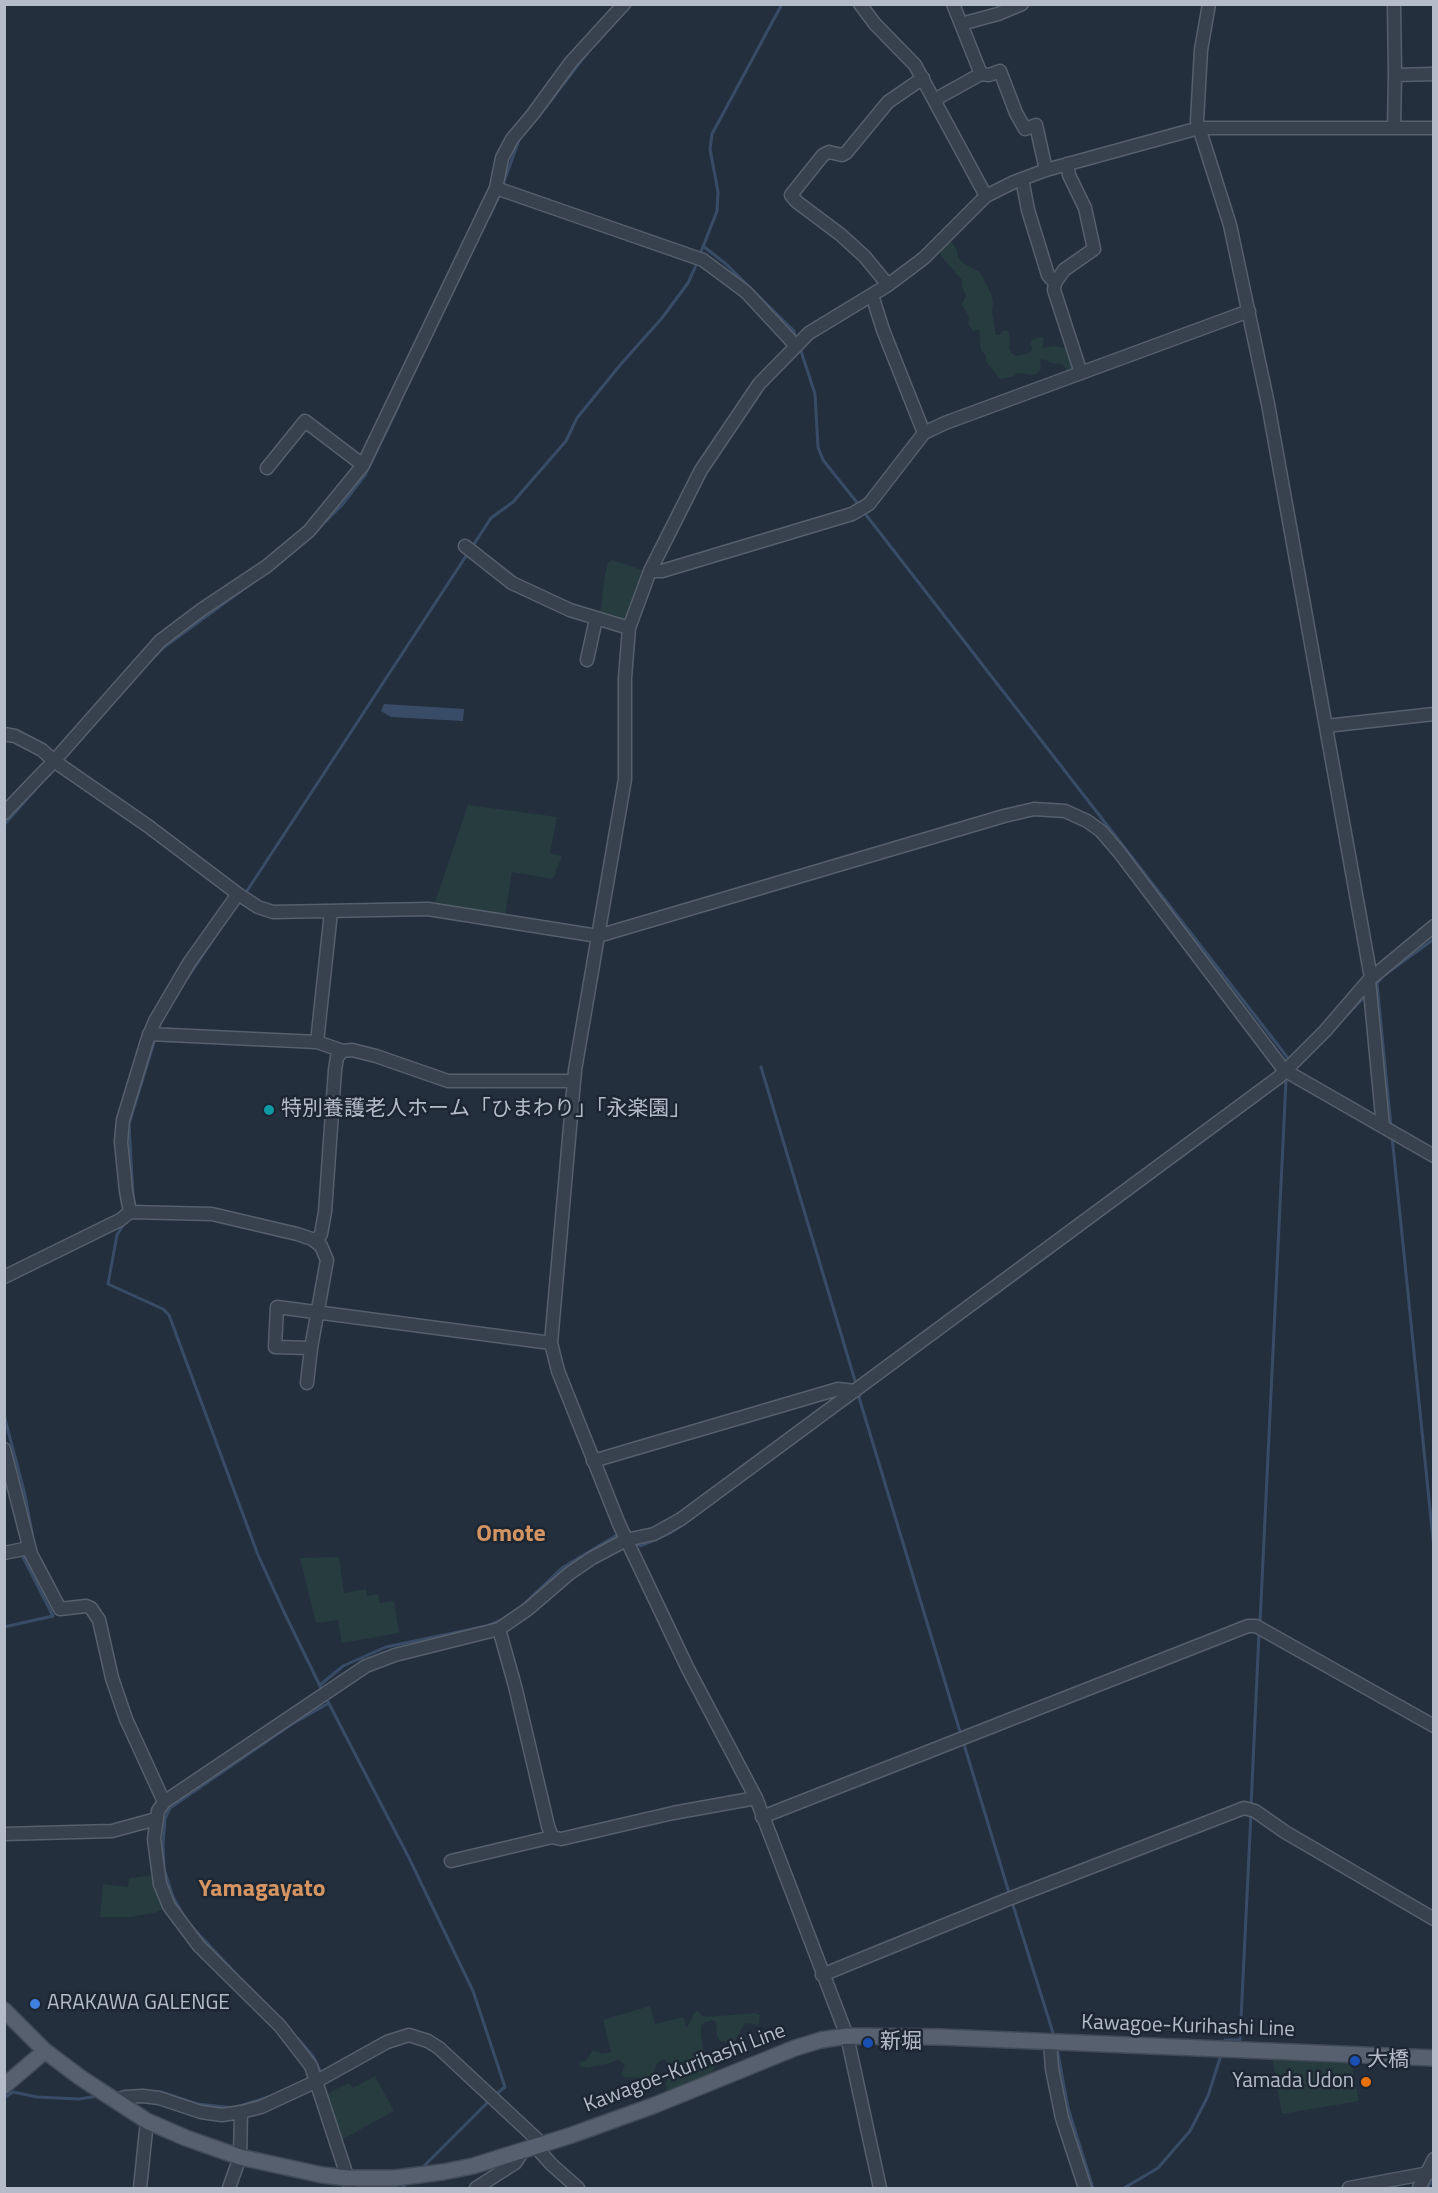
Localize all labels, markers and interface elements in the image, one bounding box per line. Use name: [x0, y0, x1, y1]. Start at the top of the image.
place label: 特別養護老人ホーム「ひまわり」「永楽園」: [281, 1097, 690, 1123]
marker: 特別養護老人ホーム「ひまわり」「永楽園」: [262, 1103, 276, 1117]
district label: Omote: [476, 1521, 546, 1549]
district label: Yamagayato: [198, 1876, 326, 1904]
place label: ARAKAWA GALENGE: [47, 1991, 230, 2017]
marker: ARAKAWA GALENGE: [28, 1997, 42, 2011]
street label: Kawagoe-Kurihashi Line: [1081, 2011, 1295, 2043]
street label: Kawagoe-Kurihashi Line: [581, 2019, 789, 2119]
place label: 新堀: [880, 2030, 922, 2056]
marker: 新堀: [861, 2036, 875, 2050]
place label: 大橋: [1367, 2048, 1409, 2074]
marker: 大橋: [1348, 2054, 1362, 2068]
place label: Yamada Udon: [1232, 2069, 1354, 2095]
marker: Yamada Udon: [1359, 2075, 1373, 2089]

